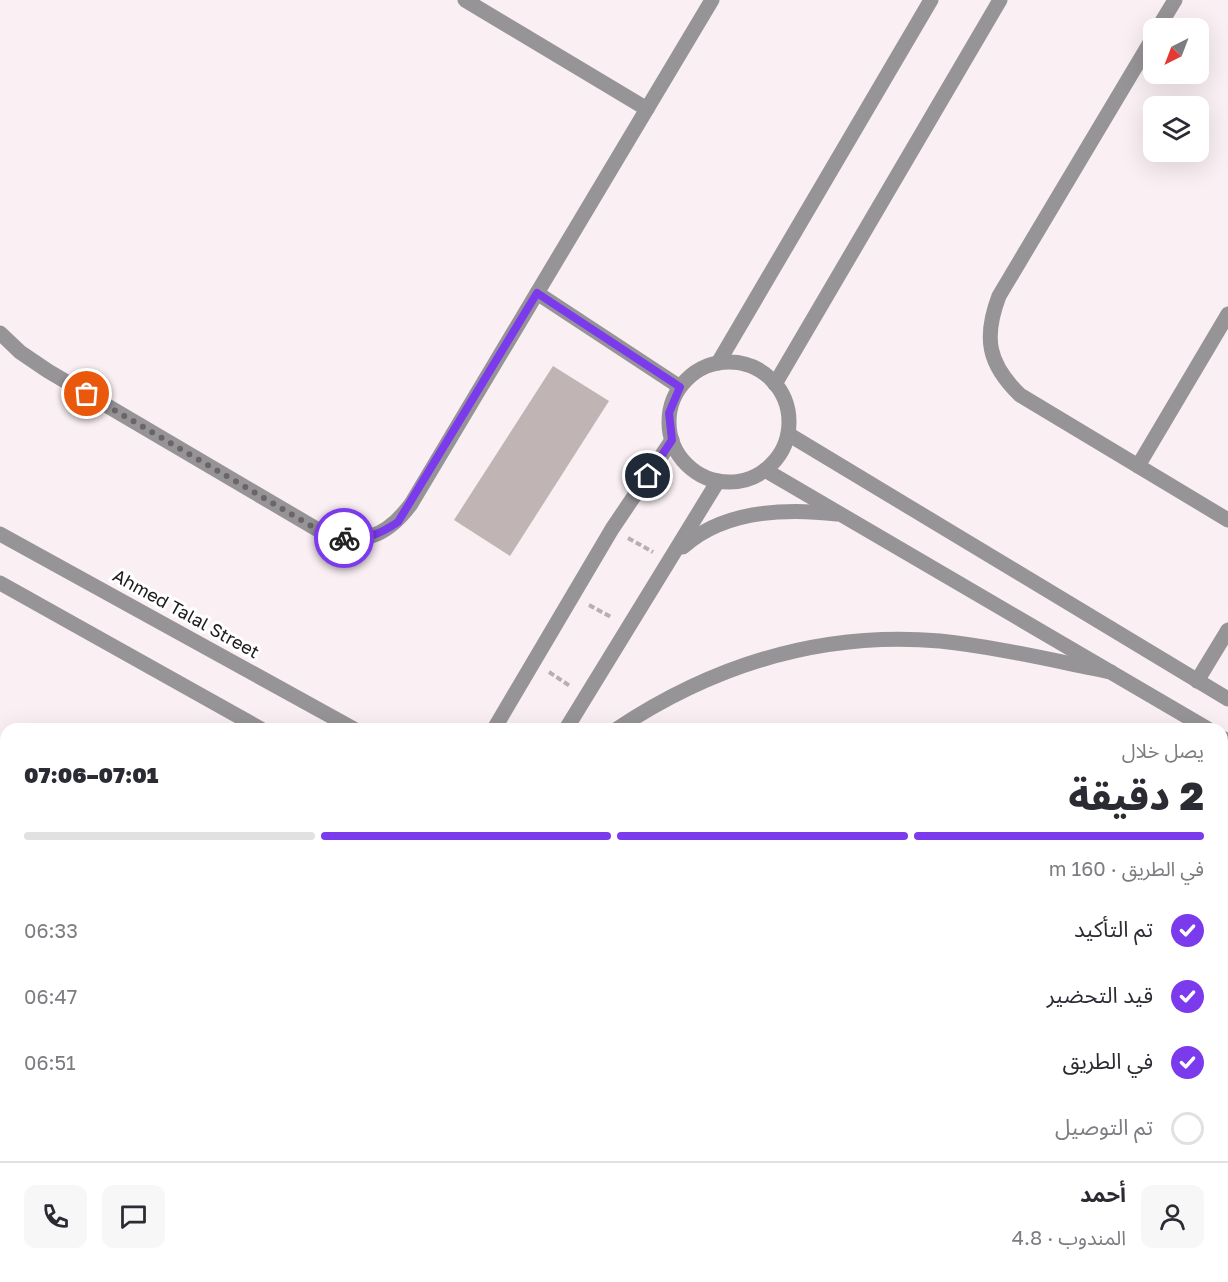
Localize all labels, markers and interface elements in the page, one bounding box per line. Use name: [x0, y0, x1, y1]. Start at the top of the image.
north arrow: [1143, 18, 1209, 84]
map controls: [1143, 18, 1209, 162]
button: layers: [1143, 96, 1209, 162]
pin: [61, 368, 112, 419]
icon: bag: [70, 377, 103, 410]
pin: [622, 450, 673, 501]
icon: home: [631, 459, 664, 492]
courier: [314, 508, 374, 568]
icon: bike: [328, 522, 361, 555]
street label: Ahmed Talal Street: [109, 564, 264, 663]
text: يصل خلال: [1122, 738, 1204, 762]
text: 07:01–07:06: [24, 761, 158, 788]
text: 2 دقيقة: [1068, 772, 1204, 819]
text: في الطريق · 160 m: [1049, 856, 1204, 880]
icon: check: [1171, 914, 1204, 947]
text: تم التأكيد: [1074, 915, 1153, 942]
text: 06:33: [24, 918, 78, 942]
icon: check: [1171, 980, 1204, 1013]
text: قيد التحضير: [1047, 981, 1153, 1008]
text: 06:47: [24, 984, 77, 1008]
icon: check: [1171, 1046, 1204, 1079]
text: في الطريق: [1062, 1047, 1153, 1074]
text: 06:51: [24, 1050, 76, 1074]
text: تم التوصيل: [1055, 1113, 1153, 1140]
text: أحمد: [1080, 1180, 1126, 1207]
button: phone: [24, 1185, 87, 1248]
button: chat: [102, 1185, 165, 1248]
button: person: [1141, 1185, 1204, 1248]
text: المندوب · 4.8: [1012, 1225, 1126, 1249]

